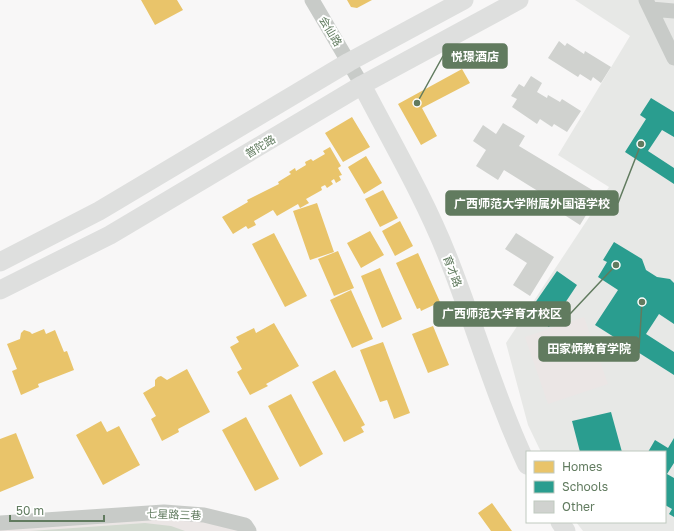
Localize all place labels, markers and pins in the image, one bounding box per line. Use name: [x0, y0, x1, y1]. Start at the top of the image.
callout: 悦璟酒店: [443, 44, 507, 68]
callout: 广西师范大学附属外国语学校: [446, 191, 618, 215]
callout: 广西师范大学育才校区: [434, 302, 570, 326]
callout: 田家炳教育学院: [539, 337, 639, 361]

